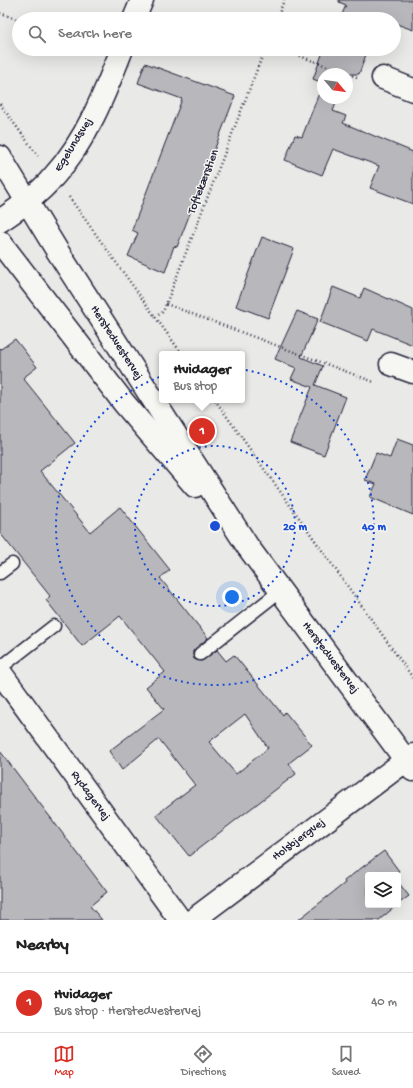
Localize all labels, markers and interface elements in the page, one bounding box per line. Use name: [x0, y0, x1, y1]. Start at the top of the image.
search box: [12, 12, 401, 56]
icon: search: [26, 23, 48, 45]
text: Search here: [58, 25, 132, 43]
north arrow: [317, 68, 353, 104]
street label: Egelundsvej: [52, 115, 96, 175]
street label: Toftekærstien: [185, 147, 223, 217]
street label: Herstedvestervej: [87, 303, 145, 383]
popup: [159, 351, 245, 403]
text: Hvidager: [173, 361, 231, 379]
text: Bus stop: [173, 379, 217, 394]
pin: 1: [189, 416, 215, 446]
centre of rings: [208, 519, 222, 533]
text: 20 m: [283, 521, 308, 535]
text: 40 m: [361, 521, 386, 535]
your location: [222, 587, 242, 607]
street label: Herstedvestervej: [299, 619, 361, 697]
street label: Rydagervej: [67, 768, 113, 824]
street label: Holsbjergvej: [270, 816, 328, 864]
map controls: [365, 872, 401, 908]
button: layers: [365, 872, 401, 908]
text: Nearby: [16, 936, 69, 956]
text: Hvidager: [54, 986, 111, 1004]
text: 1: [26, 995, 32, 1010]
text: 40 m: [371, 995, 397, 1010]
text: Bus stop · Herstedvestervej: [54, 1004, 201, 1019]
tab: Map: [53, 1043, 75, 1079]
tab: Directions: [181, 1043, 226, 1079]
tab: Saved: [332, 1043, 360, 1079]

